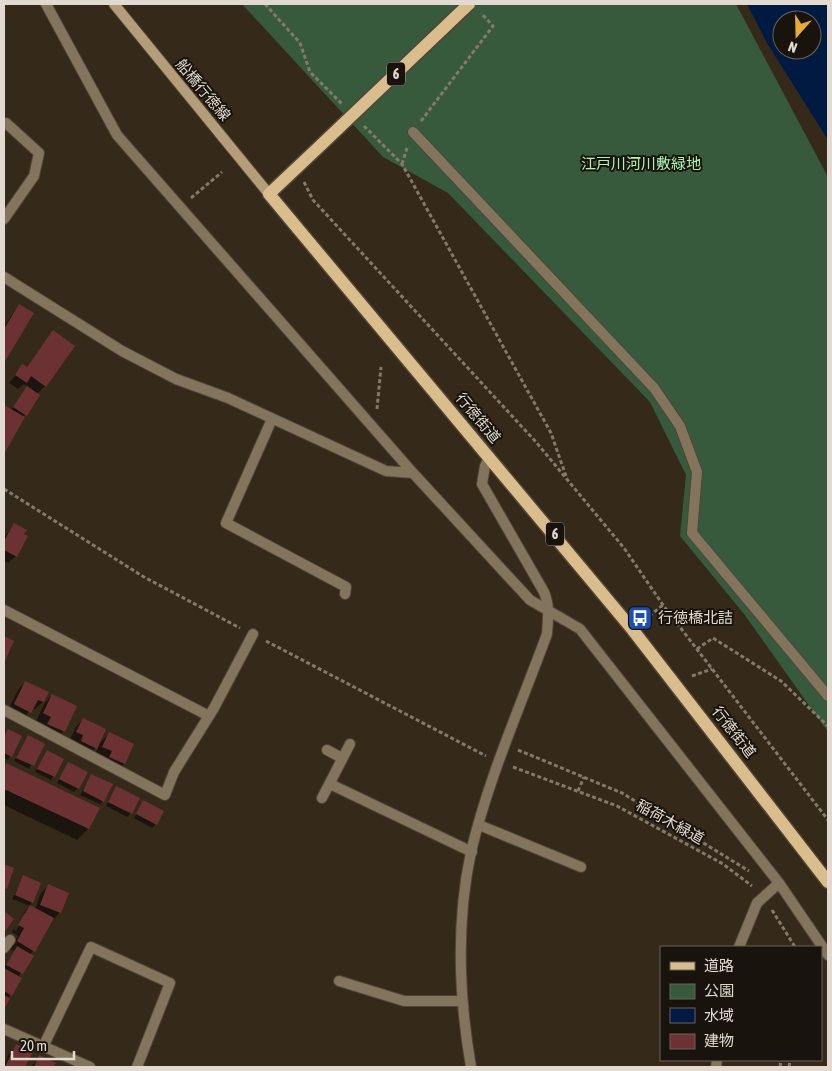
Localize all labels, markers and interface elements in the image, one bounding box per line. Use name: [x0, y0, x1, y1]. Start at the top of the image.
north arrow: [772, 10, 822, 60]
text: N: [786, 38, 799, 56]
street label: 船橋行徳線: [173, 55, 234, 124]
road number: 6: [387, 62, 405, 86]
park label: 江戸川河川敷緑地: [581, 155, 701, 172]
street label: 行徳街道: [453, 389, 504, 446]
road number: 6: [546, 522, 564, 546]
bus stop icon: 行徳橋北詰: [627, 605, 653, 631]
place label: 行徳橋北詰: [658, 609, 733, 626]
street label: 行徳街道: [709, 703, 760, 761]
street label: 稲荷木緑道: [633, 796, 707, 847]
legend: [660, 946, 822, 1061]
text: 道路: [704, 957, 734, 974]
text: 公園: [704, 982, 734, 999]
text: 水域: [704, 1007, 734, 1024]
scale bar: [12, 1028, 75, 1060]
text: 建物: [704, 1032, 734, 1049]
text: 20 m: [20, 1037, 47, 1054]

